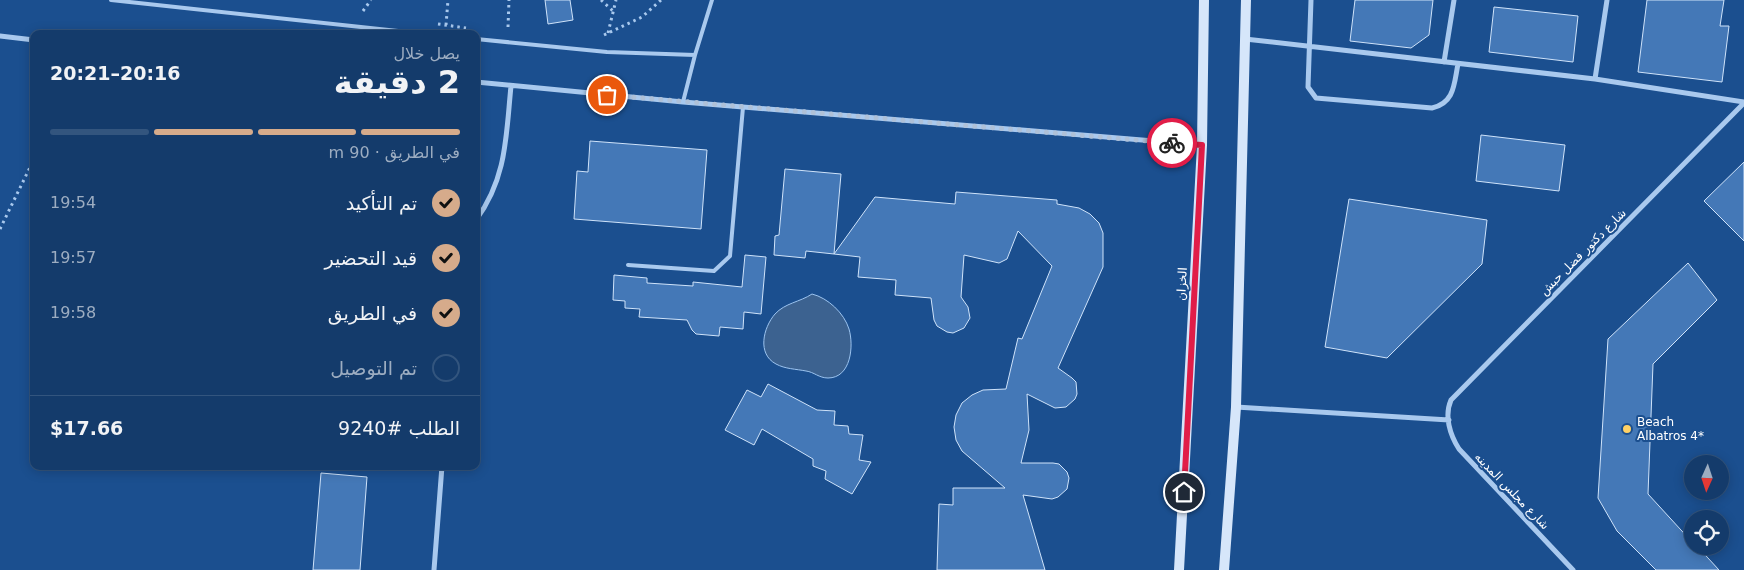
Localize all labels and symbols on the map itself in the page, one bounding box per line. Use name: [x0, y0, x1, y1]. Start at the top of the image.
pin: [586, 74, 628, 116]
courier: [1147, 118, 1197, 168]
street label: شارع دكتور فضل حبش: [1537, 206, 1630, 299]
street label: الخزان: [1174, 267, 1191, 301]
place label: Beach Albatros 4*: [1637, 415, 1704, 443]
marker: Beach Albatros 4*: [1621, 423, 1633, 435]
street label: شارع مجلس المدينه: [1471, 450, 1552, 533]
north arrow: [1684, 455, 1729, 500]
pin: [1163, 471, 1205, 513]

